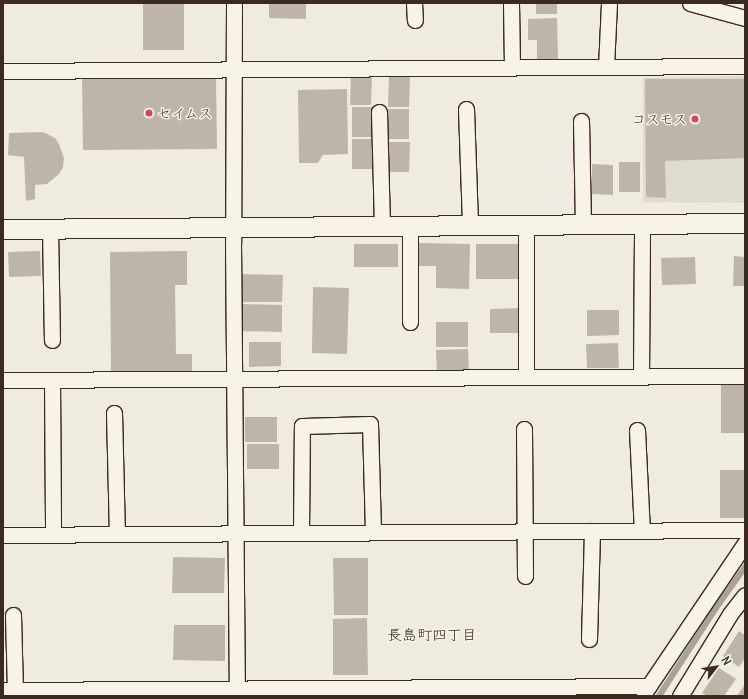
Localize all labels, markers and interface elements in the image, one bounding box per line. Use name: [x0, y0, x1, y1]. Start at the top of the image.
place label: セイムス: [157, 105, 213, 121]
marker: セイムス: [144, 108, 154, 118]
place label: コスモス: [631, 111, 687, 127]
marker: コスモス: [690, 114, 700, 124]
district label: 長島町四丁目: [387, 626, 477, 644]
north arrow: [696, 647, 736, 687]
text: N: [718, 654, 734, 668]

